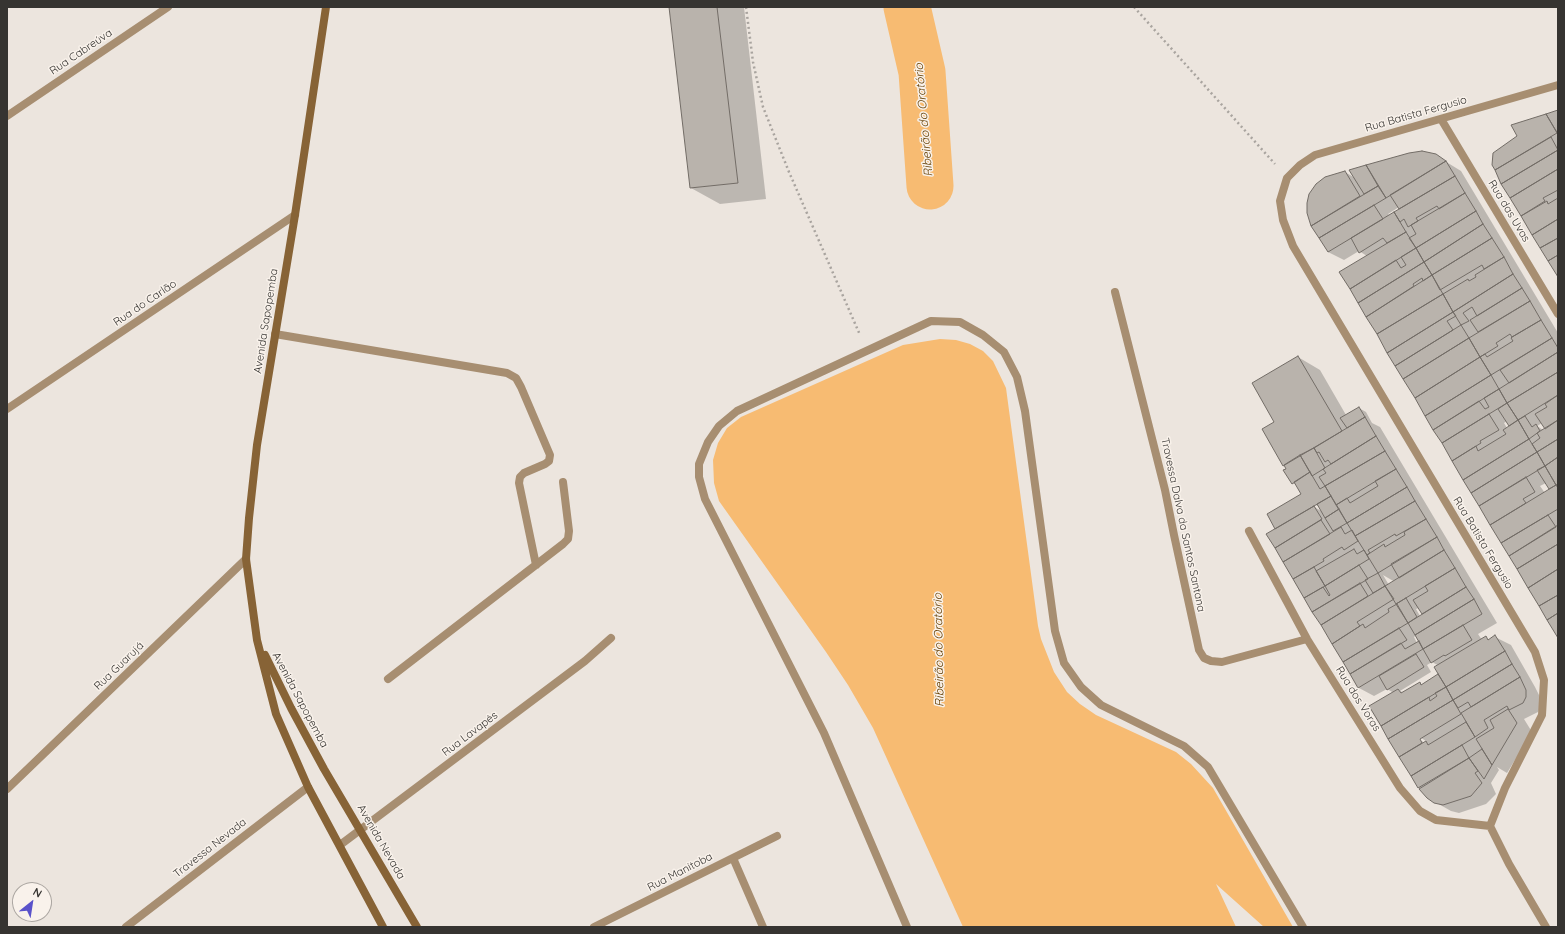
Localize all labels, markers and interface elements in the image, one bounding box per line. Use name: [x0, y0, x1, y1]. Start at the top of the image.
street label: Rua Cabreúva: [47, 26, 115, 78]
water label: Ribeirão do Oratório: [912, 63, 936, 177]
street label: Rua Batista Fergusio: [1364, 93, 1468, 135]
street label: Rua das Uvas: [1485, 178, 1533, 244]
street label: Avenida Sapopemba: [251, 268, 281, 374]
street label: Rua do Carlão: [111, 277, 179, 329]
street label: Travessa Dalva da Santos Santana: [1158, 437, 1208, 613]
street label: Rua Batista Fergusio: [1450, 495, 1516, 591]
water label: Ribeirão do Oratório: [931, 593, 947, 707]
street label: Rua Guarujá: [91, 639, 147, 693]
street label: Avenida Sapopemba: [269, 650, 331, 750]
street label: Rua dos Voras: [1333, 664, 1383, 734]
street label: Rua Lavapés: [440, 709, 500, 759]
street label: Avenida Nevada: [354, 802, 408, 882]
street label: Travessa Nevada: [171, 816, 249, 880]
street label: Rua Manitoba: [645, 850, 715, 894]
north arrow: [12, 882, 52, 922]
text: N: [30, 884, 45, 901]

